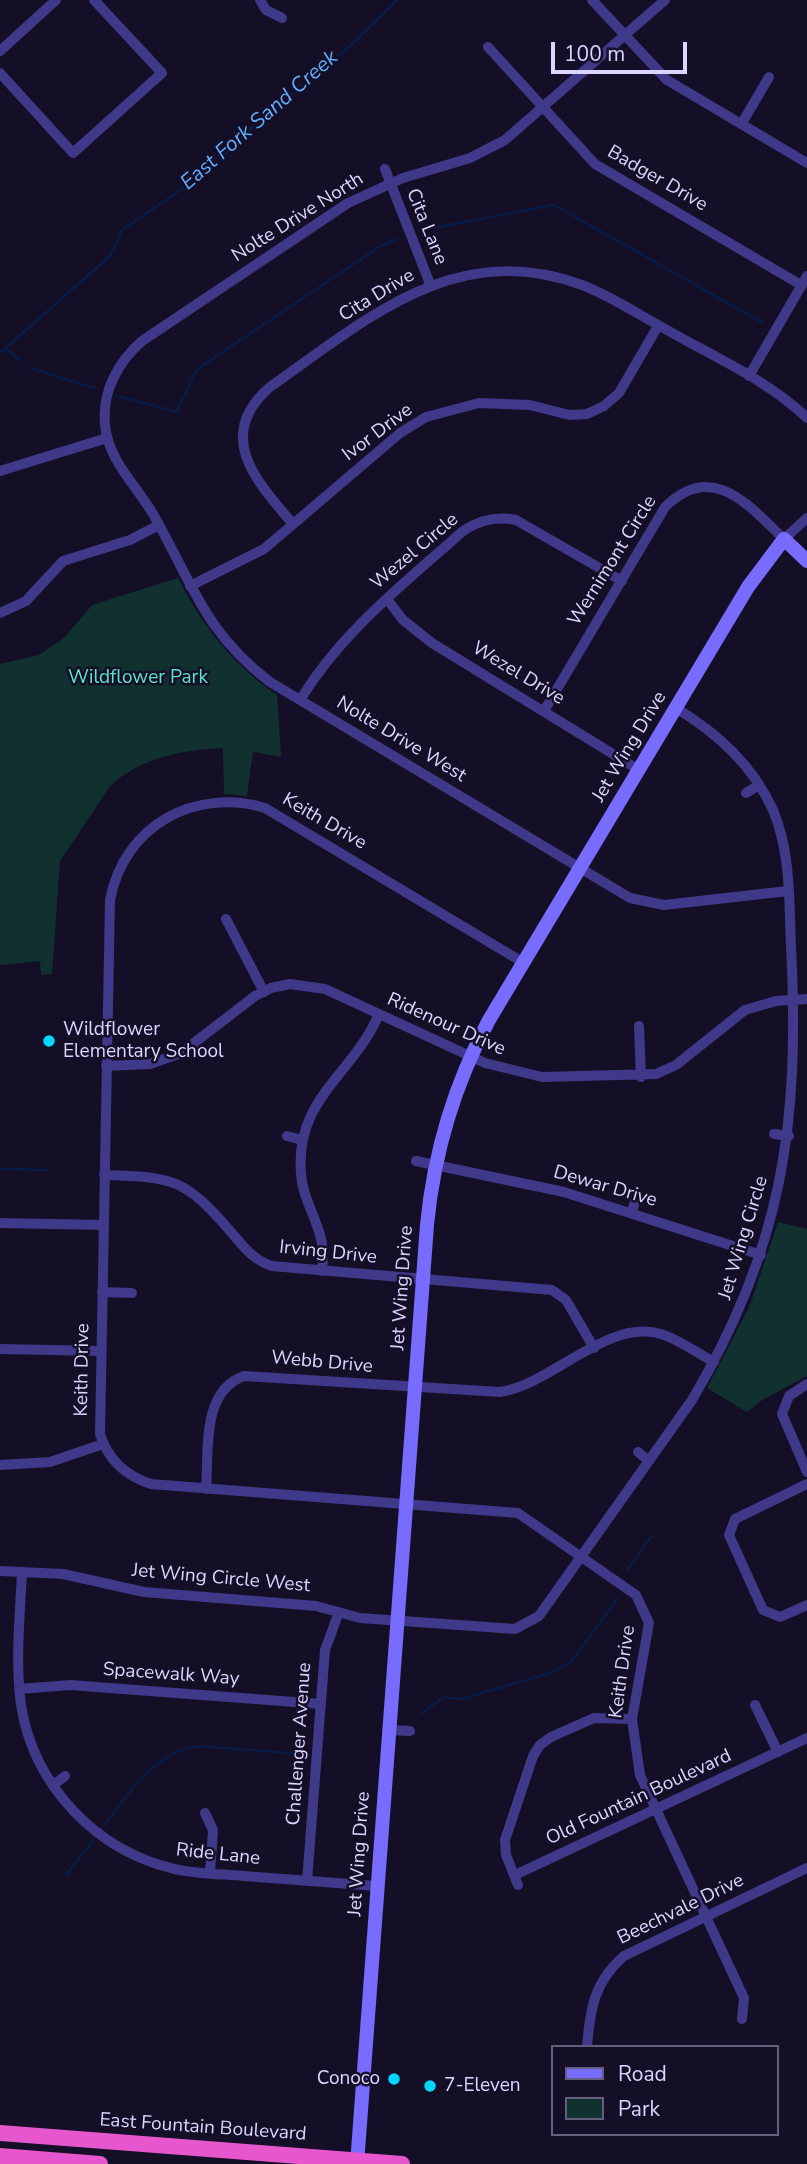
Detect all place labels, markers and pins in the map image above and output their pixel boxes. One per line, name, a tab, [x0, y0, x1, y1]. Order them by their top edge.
place label: Wildflower Elementary School	[63, 1019, 224, 1063]
marker: Wildflower Elementary School	[41, 1033, 57, 1049]
place label: Conoco	[317, 2068, 380, 2090]
marker: Conoco	[386, 2071, 402, 2087]
place label: 7-Eleven	[444, 2075, 521, 2097]
marker: 7-Eleven	[422, 2078, 438, 2094]

